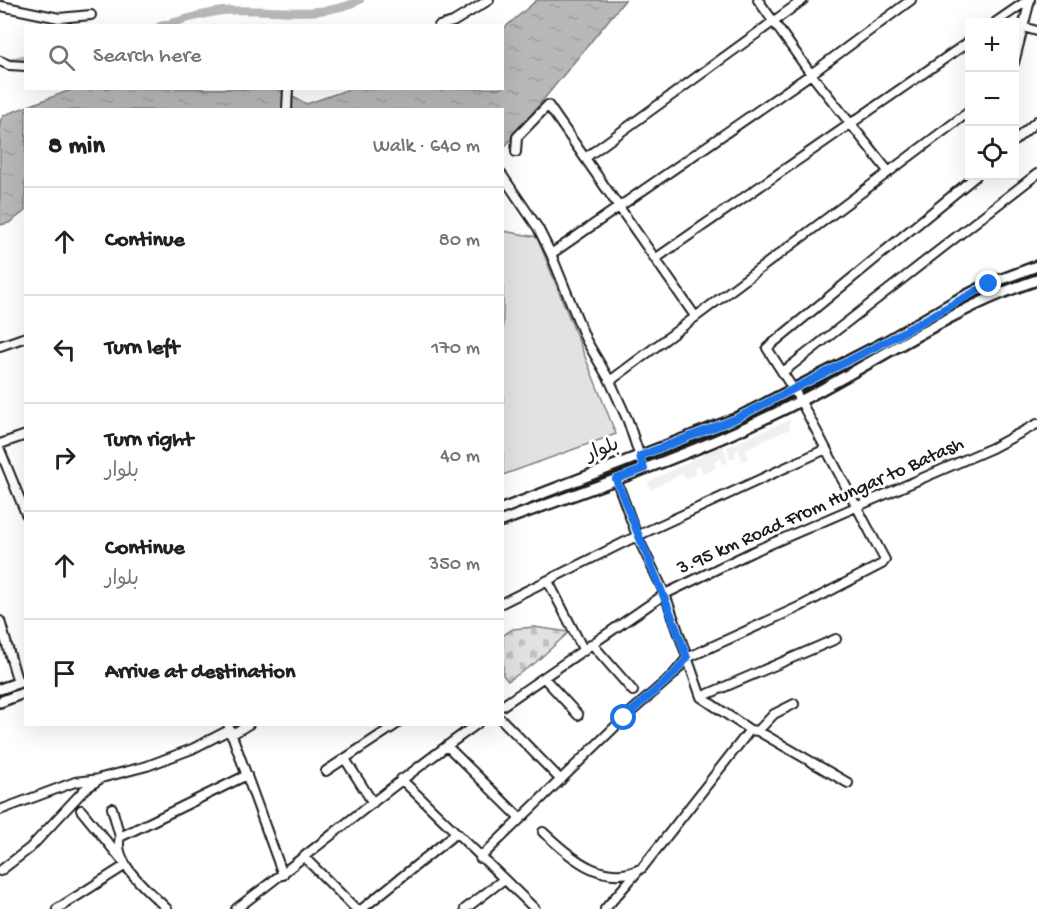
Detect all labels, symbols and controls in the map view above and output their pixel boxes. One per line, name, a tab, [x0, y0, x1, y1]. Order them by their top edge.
map controls	[965, 18, 1019, 180]
button: +	[965, 18, 1019, 72]
search box	[24, 24, 504, 90]
icon: search	[45, 41, 78, 74]
text: Search here	[93, 44, 201, 70]
button: −	[965, 72, 1019, 126]
button: locate	[965, 126, 1019, 180]
text: 8 min	[48, 132, 105, 163]
text: Walk · 640 m	[373, 136, 480, 159]
icon: ahead	[48, 225, 81, 258]
text: Continue	[105, 228, 185, 254]
text: 80 m	[439, 230, 480, 253]
route end	[975, 270, 1001, 296]
icon: left	[48, 333, 81, 366]
text: Turn left	[105, 336, 179, 362]
text: 170 m	[431, 338, 480, 361]
text: Turn right	[105, 428, 193, 454]
street label: بلوار	[581, 433, 623, 469]
street label: 3.95 km Road From Hungar to Batash	[673, 433, 968, 581]
icon: right	[48, 441, 81, 474]
text: 40 m	[440, 446, 480, 469]
text: بلوار	[105, 461, 139, 484]
text: Continue	[105, 536, 185, 562]
icon: ahead	[48, 549, 81, 582]
text: 350 m	[429, 554, 480, 577]
text: بلوار	[105, 569, 139, 592]
icon: arrive	[48, 657, 81, 690]
text: Arrive at destination	[105, 660, 295, 686]
route start	[610, 704, 636, 730]

